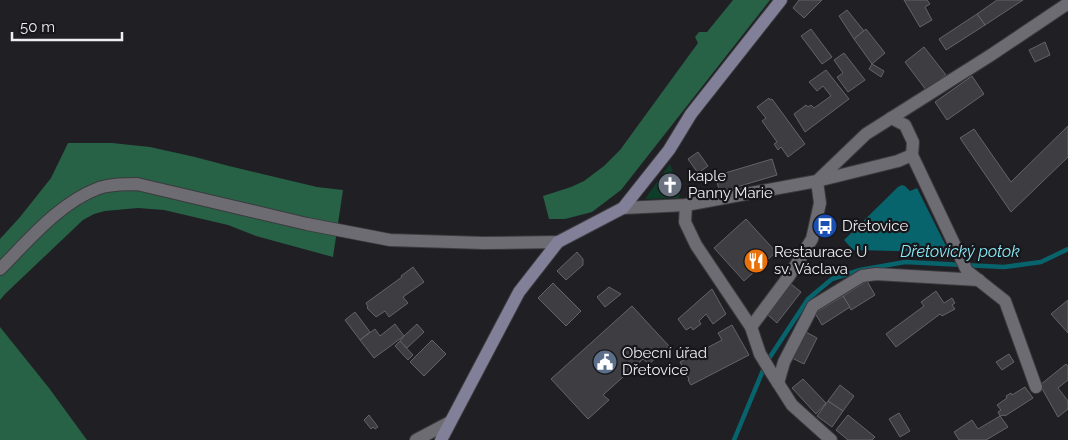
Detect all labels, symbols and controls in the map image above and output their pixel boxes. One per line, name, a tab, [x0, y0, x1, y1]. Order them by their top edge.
scale bar	[12, 10, 122, 42]
text: 50 m	[20, 18, 55, 36]
place label: kaple Panny Marie	[688, 167, 773, 202]
church icon: kaple Panny Marie	[657, 172, 683, 198]
bus stop icon: Dřetovice	[812, 213, 838, 239]
place label: Dřetovice	[842, 217, 908, 235]
water label: Dřetovický potok	[900, 242, 1020, 261]
place label: Restaurace U sv. Václava	[774, 243, 867, 278]
restaurant icon: Restaurace U sv. Václava	[743, 248, 769, 274]
place label: Obecní úřad Dřetovice	[622, 344, 707, 379]
public building icon: Obecní úřad Dřetovice	[592, 349, 618, 375]

